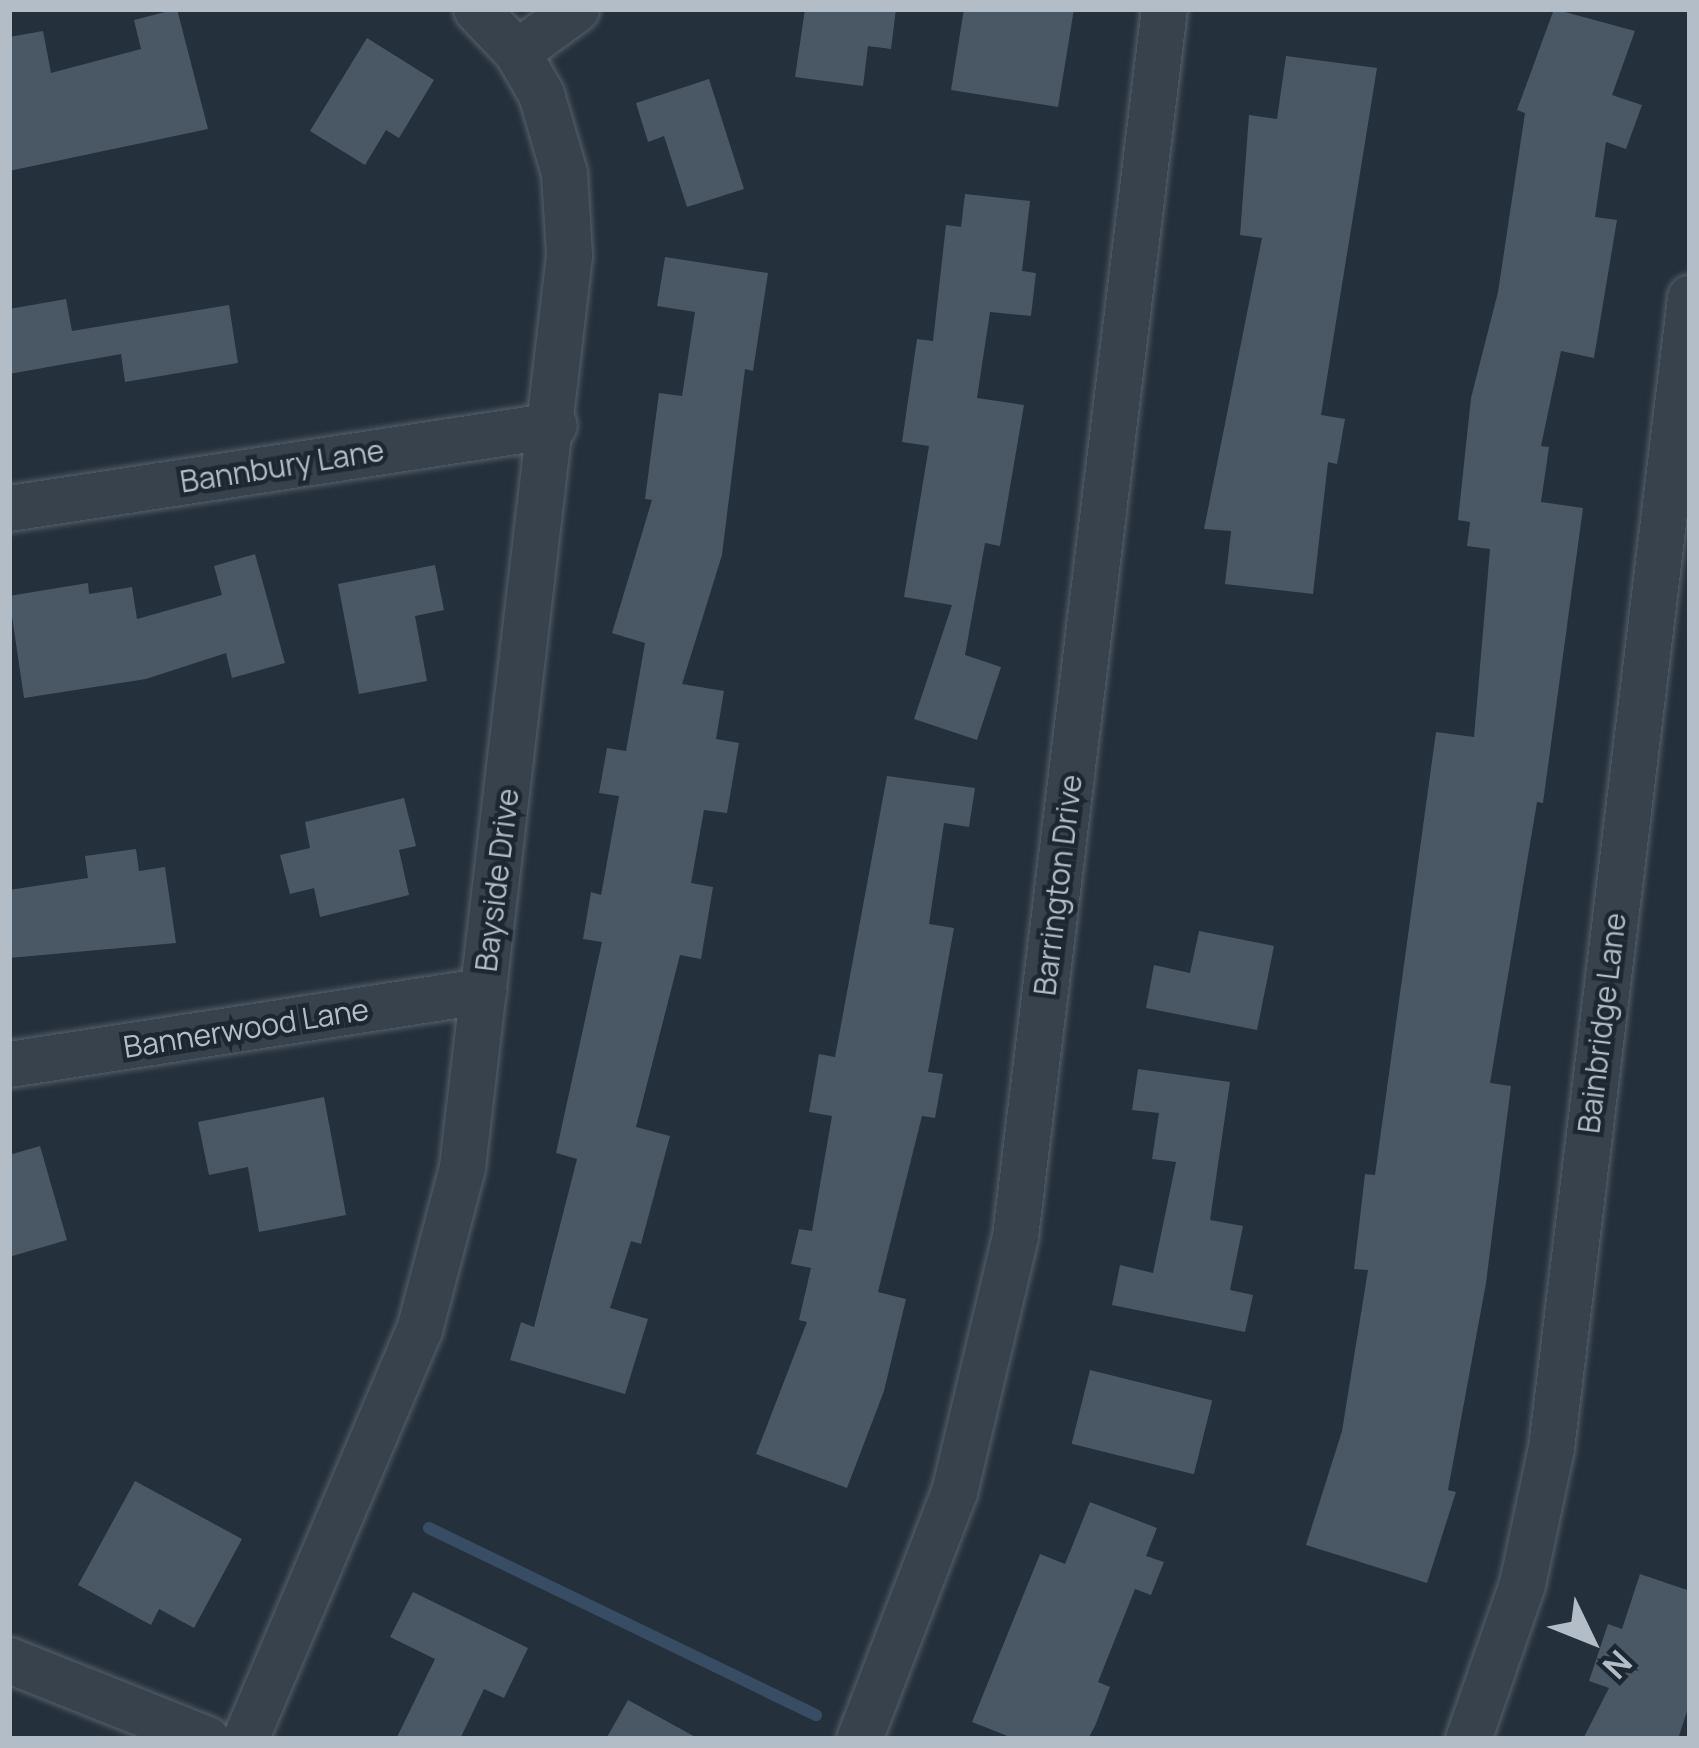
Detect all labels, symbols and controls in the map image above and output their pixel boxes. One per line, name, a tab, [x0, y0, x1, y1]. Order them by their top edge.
street label: Bannbury Lane	[177, 432, 387, 500]
street label: Barrington Drive	[1027, 772, 1089, 998]
street label: Bayside Drive	[468, 786, 526, 974]
street label: Bainbridge Lane	[1571, 911, 1633, 1135]
street label: Bannerwood Lane	[121, 991, 371, 1065]
north arrow	[1531, 1580, 1651, 1700]
text: N	[1593, 1641, 1642, 1689]

